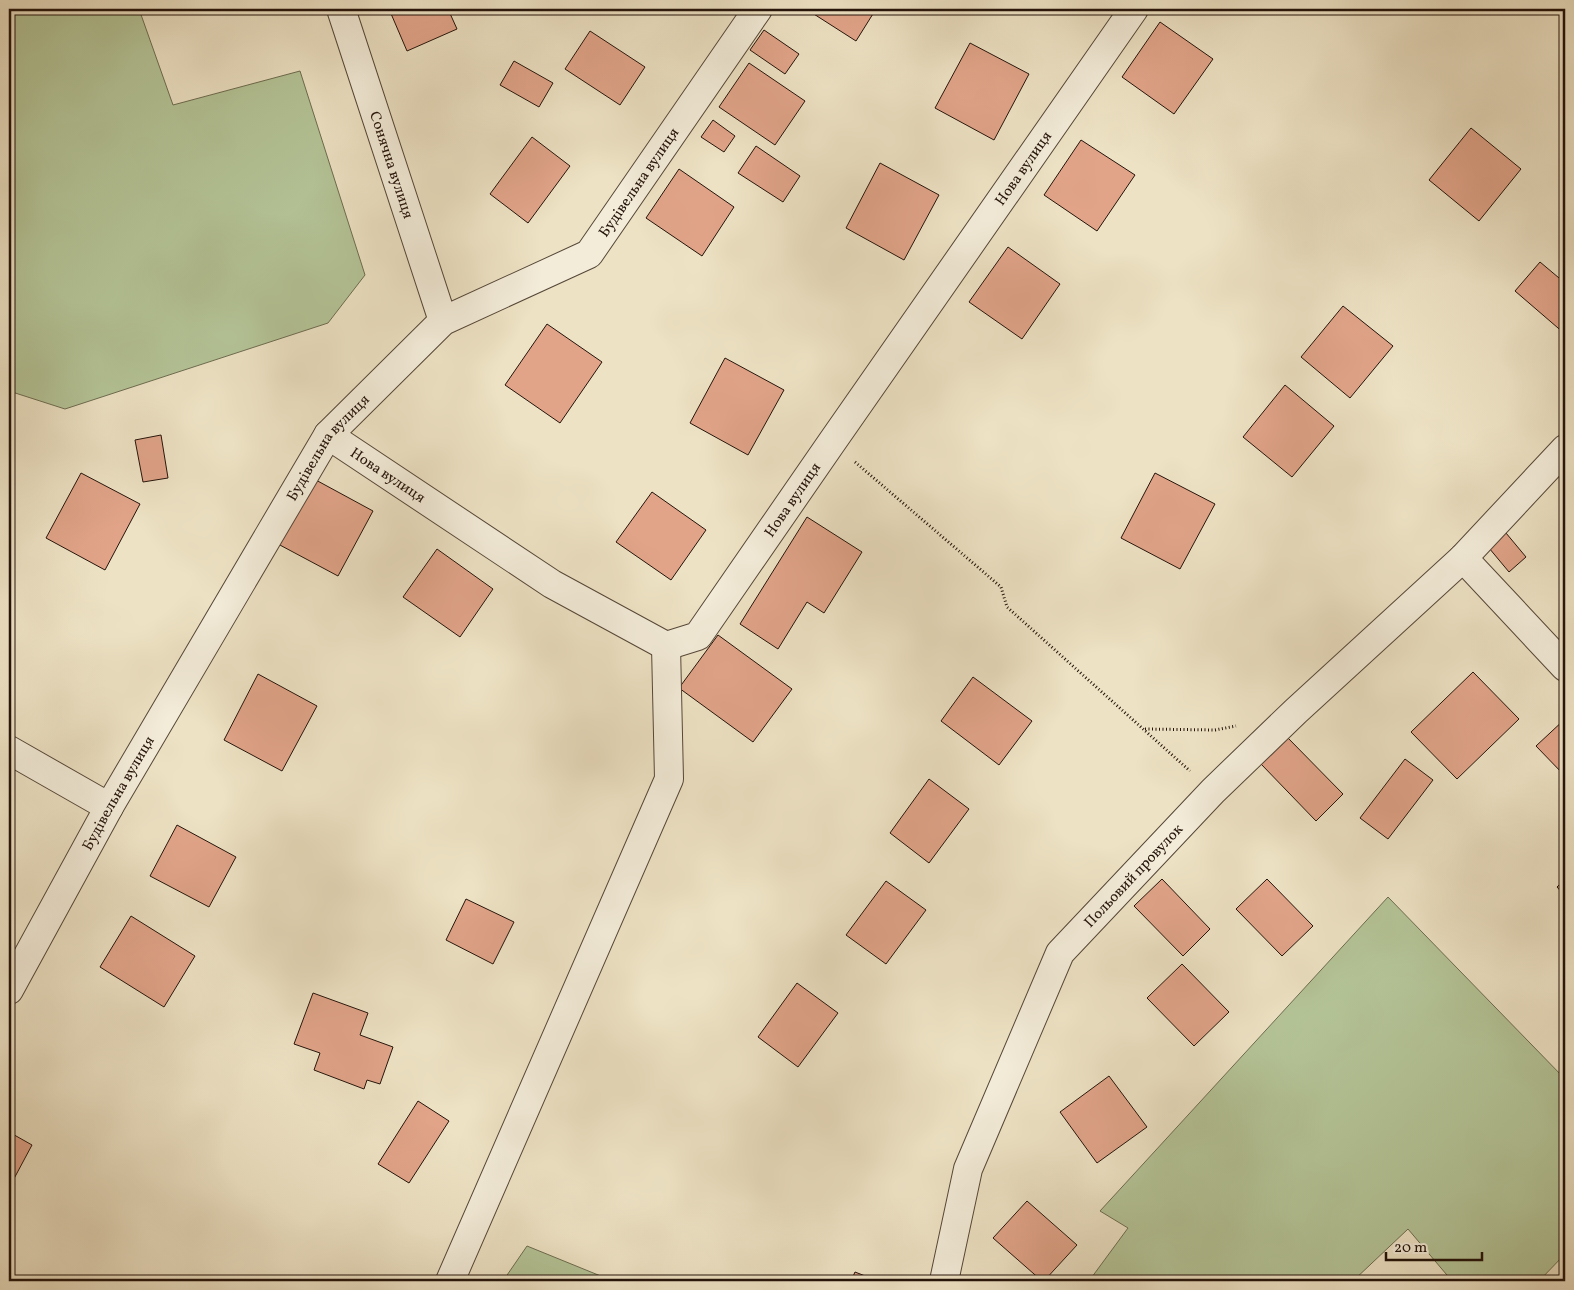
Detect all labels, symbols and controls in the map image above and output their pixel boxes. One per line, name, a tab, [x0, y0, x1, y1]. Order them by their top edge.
street label: Сонячна вулиця	[363, 109, 418, 222]
street label: Будівельна вулиця	[594, 124, 685, 242]
street label: Нова вулиця	[991, 127, 1058, 211]
street label: Будівельна вулиця	[282, 390, 375, 505]
street label: Нова вулиця	[345, 443, 429, 509]
street label: Нова вулиця	[760, 459, 827, 542]
street label: Будівельна вулиця	[78, 733, 160, 855]
street label: Польовий провулок	[1080, 820, 1189, 933]
scale bar	[1386, 1230, 1483, 1262]
text: 20 m	[1394, 1238, 1427, 1259]

